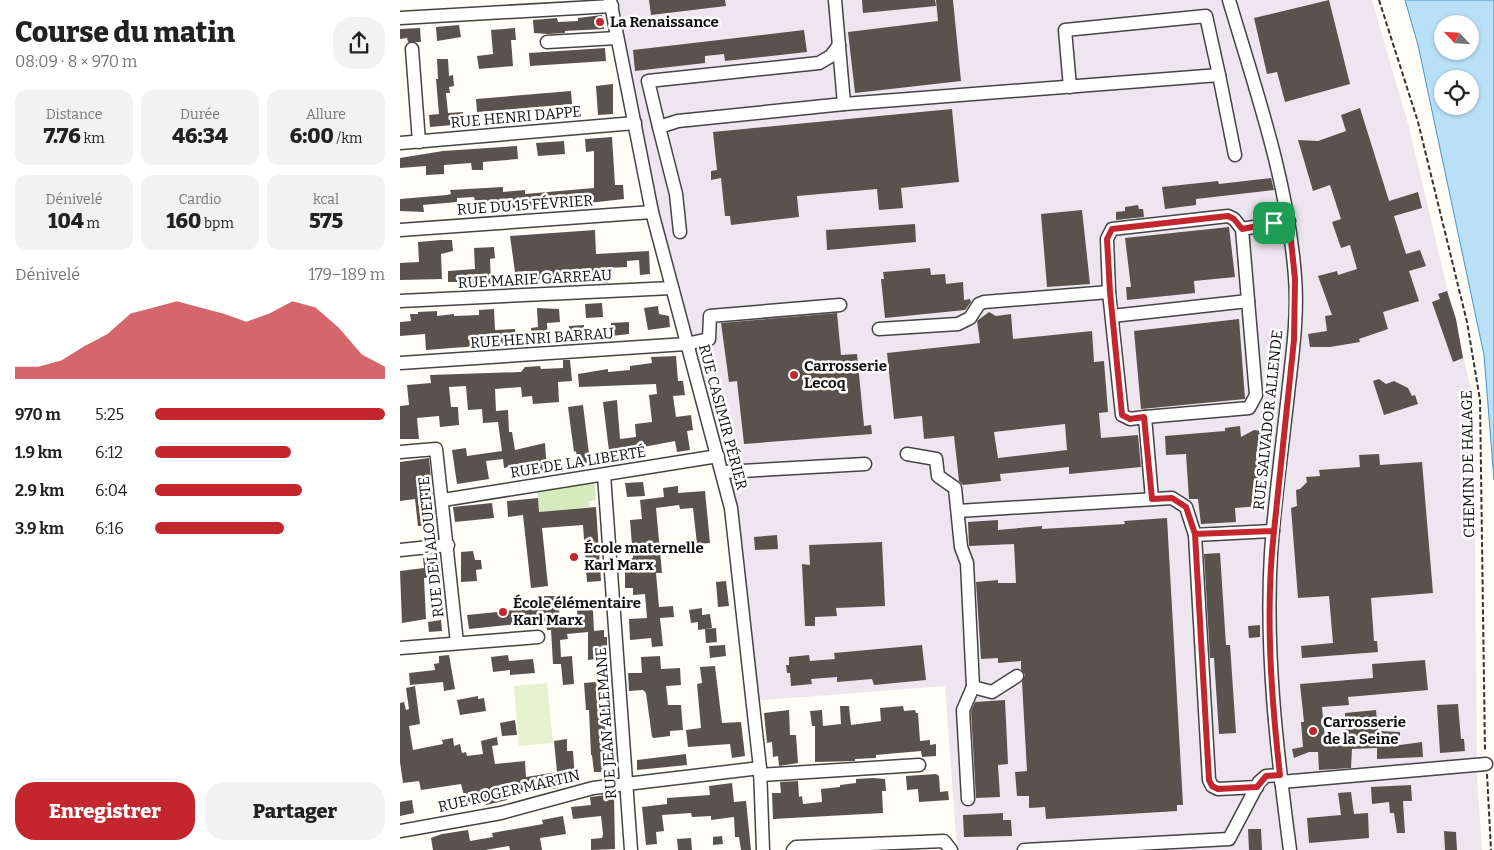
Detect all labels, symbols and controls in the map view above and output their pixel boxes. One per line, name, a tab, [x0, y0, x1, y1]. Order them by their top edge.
place label: La Renaissance	[610, 13, 719, 31]
north arrow	[1434, 15, 1479, 60]
map controls	[1434, 15, 1479, 115]
text: Course du matin	[15, 16, 235, 49]
marker: La Renaissance	[594, 16, 606, 28]
button: share	[333, 17, 385, 69]
text: 08:09 · 8 × 970 m	[15, 52, 137, 71]
button: locate	[1434, 70, 1479, 115]
street label: RUE HENRI DAPPE	[450, 102, 582, 132]
text: Distance	[46, 106, 102, 123]
text: Durée	[180, 106, 220, 123]
text: Allure	[306, 106, 346, 123]
text: 7.76	[43, 123, 81, 149]
text: 46:34	[172, 123, 228, 149]
text: 6:00	[290, 123, 334, 149]
text: km	[81, 130, 105, 147]
text: /km	[334, 130, 362, 147]
text: Dénivelé	[46, 191, 102, 208]
text: Cardio	[179, 191, 221, 208]
text: kcal	[313, 191, 339, 208]
street label: RUE DU 15 FÉVRIER	[456, 191, 594, 219]
pin	[1253, 202, 1295, 244]
text: 104	[48, 208, 84, 234]
text: 160	[166, 208, 201, 234]
text: 575	[309, 208, 343, 234]
icon: arrive	[1260, 209, 1288, 237]
text: m	[84, 215, 100, 232]
text: bpm	[201, 215, 234, 232]
text: Dénivelé	[15, 265, 80, 284]
text: 179–189 m	[308, 265, 385, 284]
street label: RUE MARIE GARREAU	[457, 266, 613, 292]
street label: RUE HENRI BARRAU	[469, 324, 615, 352]
street label: RUE SALVADOR ALLENDE	[1250, 329, 1286, 511]
street label: RUE CASIMIR PÉRIER	[695, 342, 751, 492]
place label: Carrosserie Lecoq	[804, 357, 887, 392]
marker: Carrosserie Lecoq	[788, 369, 800, 381]
street label: CHEMIN DE HALAGE	[1458, 390, 1478, 538]
text: 970 m	[15, 405, 61, 424]
text: 5:25	[95, 405, 124, 424]
street label: RUE DE LA LIBERTÉ	[509, 442, 647, 482]
text: 1.9 km	[15, 443, 62, 462]
text: 6:12	[95, 443, 123, 462]
street label: RUE DE L'ALOUETTE	[415, 476, 447, 618]
text: 2.9 km	[15, 481, 64, 500]
text: 6:04	[95, 481, 127, 500]
text: 3.9 km	[15, 519, 64, 538]
text: 6:16	[95, 519, 124, 538]
place label: École maternelle Karl Marx	[584, 539, 704, 574]
marker: École maternelle Karl Marx	[568, 551, 580, 563]
place label: École élémentaire Karl Marx	[513, 594, 641, 629]
marker: École élémentaire Karl Marx	[497, 606, 509, 618]
street label: RUE JEAN ALLEMANE	[592, 646, 620, 800]
place label: Carrosserie de la Seine	[1323, 713, 1406, 748]
marker: Carrosserie de la Seine	[1307, 725, 1319, 737]
street label: RUE ROGER MARTIN	[436, 766, 582, 816]
button: Enregistrer	[15, 782, 195, 840]
button: Partager	[205, 782, 385, 840]

